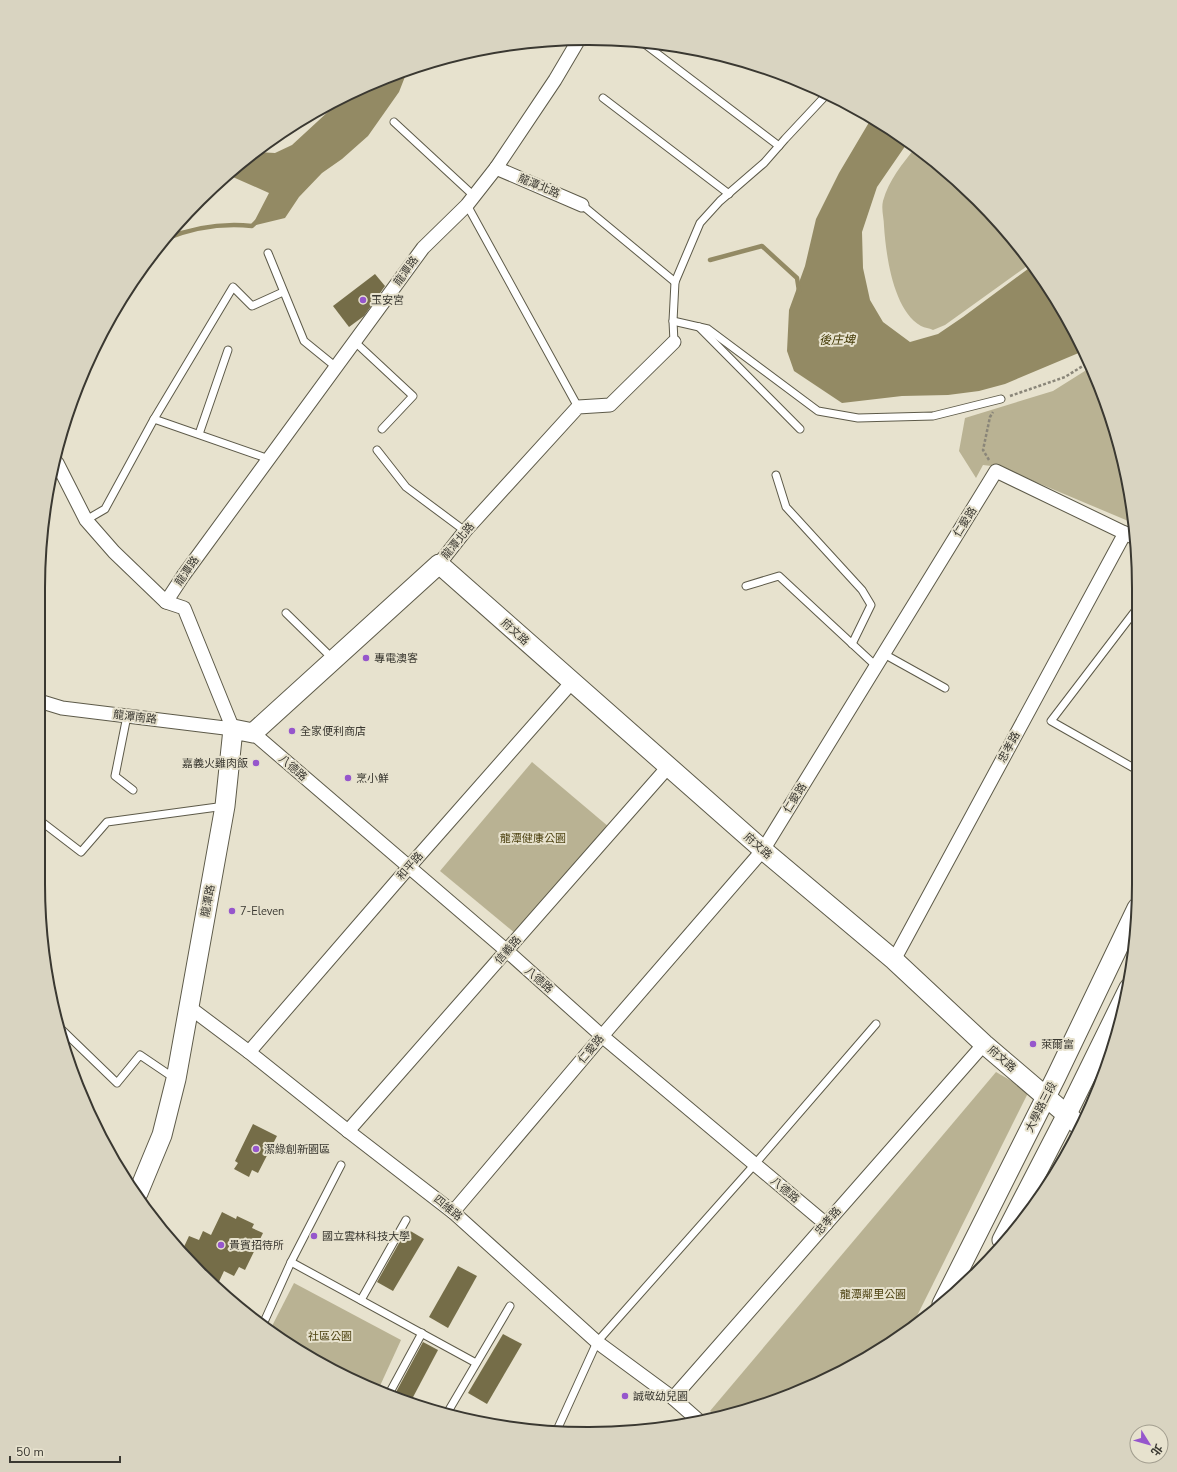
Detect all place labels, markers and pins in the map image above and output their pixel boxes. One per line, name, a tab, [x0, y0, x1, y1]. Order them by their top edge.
place label: 玉安宮	[371, 293, 404, 308]
marker: 玉安宮	[358, 295, 368, 305]
place label: 專電澳客	[374, 651, 418, 666]
marker: 專電澳客	[361, 653, 371, 663]
place label: 全家便利商店	[300, 724, 366, 739]
marker: 全家便利商店	[287, 726, 297, 736]
place label: 嘉義火雞肉飯	[182, 756, 248, 771]
marker: 嘉義火雞肉飯	[251, 758, 261, 768]
place label: 烹小鮮	[356, 771, 389, 786]
marker: 烹小鮮	[343, 773, 353, 783]
place label: 7-Eleven	[240, 904, 284, 919]
marker: 7-Eleven	[227, 906, 237, 916]
place label: 萊爾富	[1041, 1037, 1074, 1052]
marker: 萊爾富	[1028, 1039, 1038, 1049]
place label: 潔綠創新園區	[264, 1142, 330, 1157]
marker: 潔綠創新園區	[251, 1144, 261, 1154]
place label: 國立雲林科技大學	[322, 1229, 410, 1244]
marker: 國立雲林科技大學	[309, 1231, 319, 1241]
place label: 貴賓招待所	[229, 1238, 284, 1253]
marker: 貴賓招待所	[216, 1240, 226, 1250]
place label: 誠敬幼兒園	[633, 1389, 688, 1404]
marker: 誠敬幼兒園	[620, 1391, 630, 1401]

